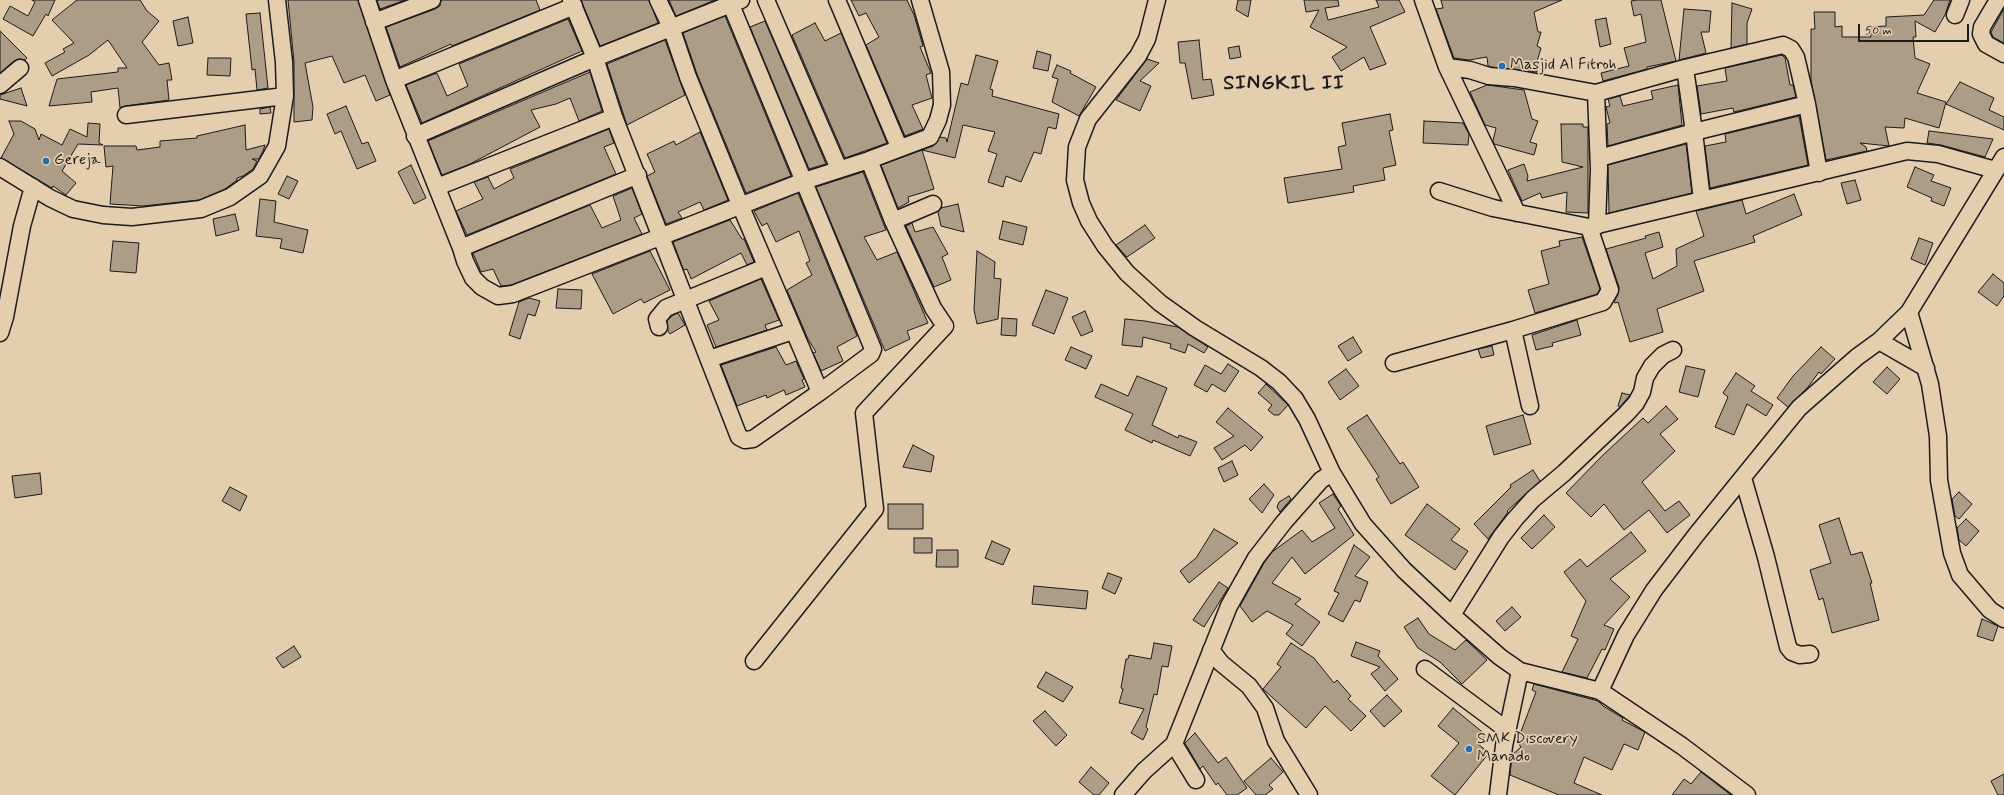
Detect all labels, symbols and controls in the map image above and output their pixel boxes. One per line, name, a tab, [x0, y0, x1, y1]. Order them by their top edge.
scale bar	[1860, 16, 1971, 42]
text: 50 m	[1865, 23, 1892, 39]
place label: Masjid Al Fitroh	[1510, 56, 1617, 76]
marker: Masjid Al Fitroh	[1497, 61, 1507, 71]
district label: SINGKIL II	[1223, 73, 1345, 97]
place label: Gereja	[54, 151, 100, 171]
marker: Gereja	[41, 156, 51, 166]
place label: SMK Discovery Manado	[1477, 730, 1578, 768]
marker: SMK Discovery Manado	[1464, 744, 1474, 754]

